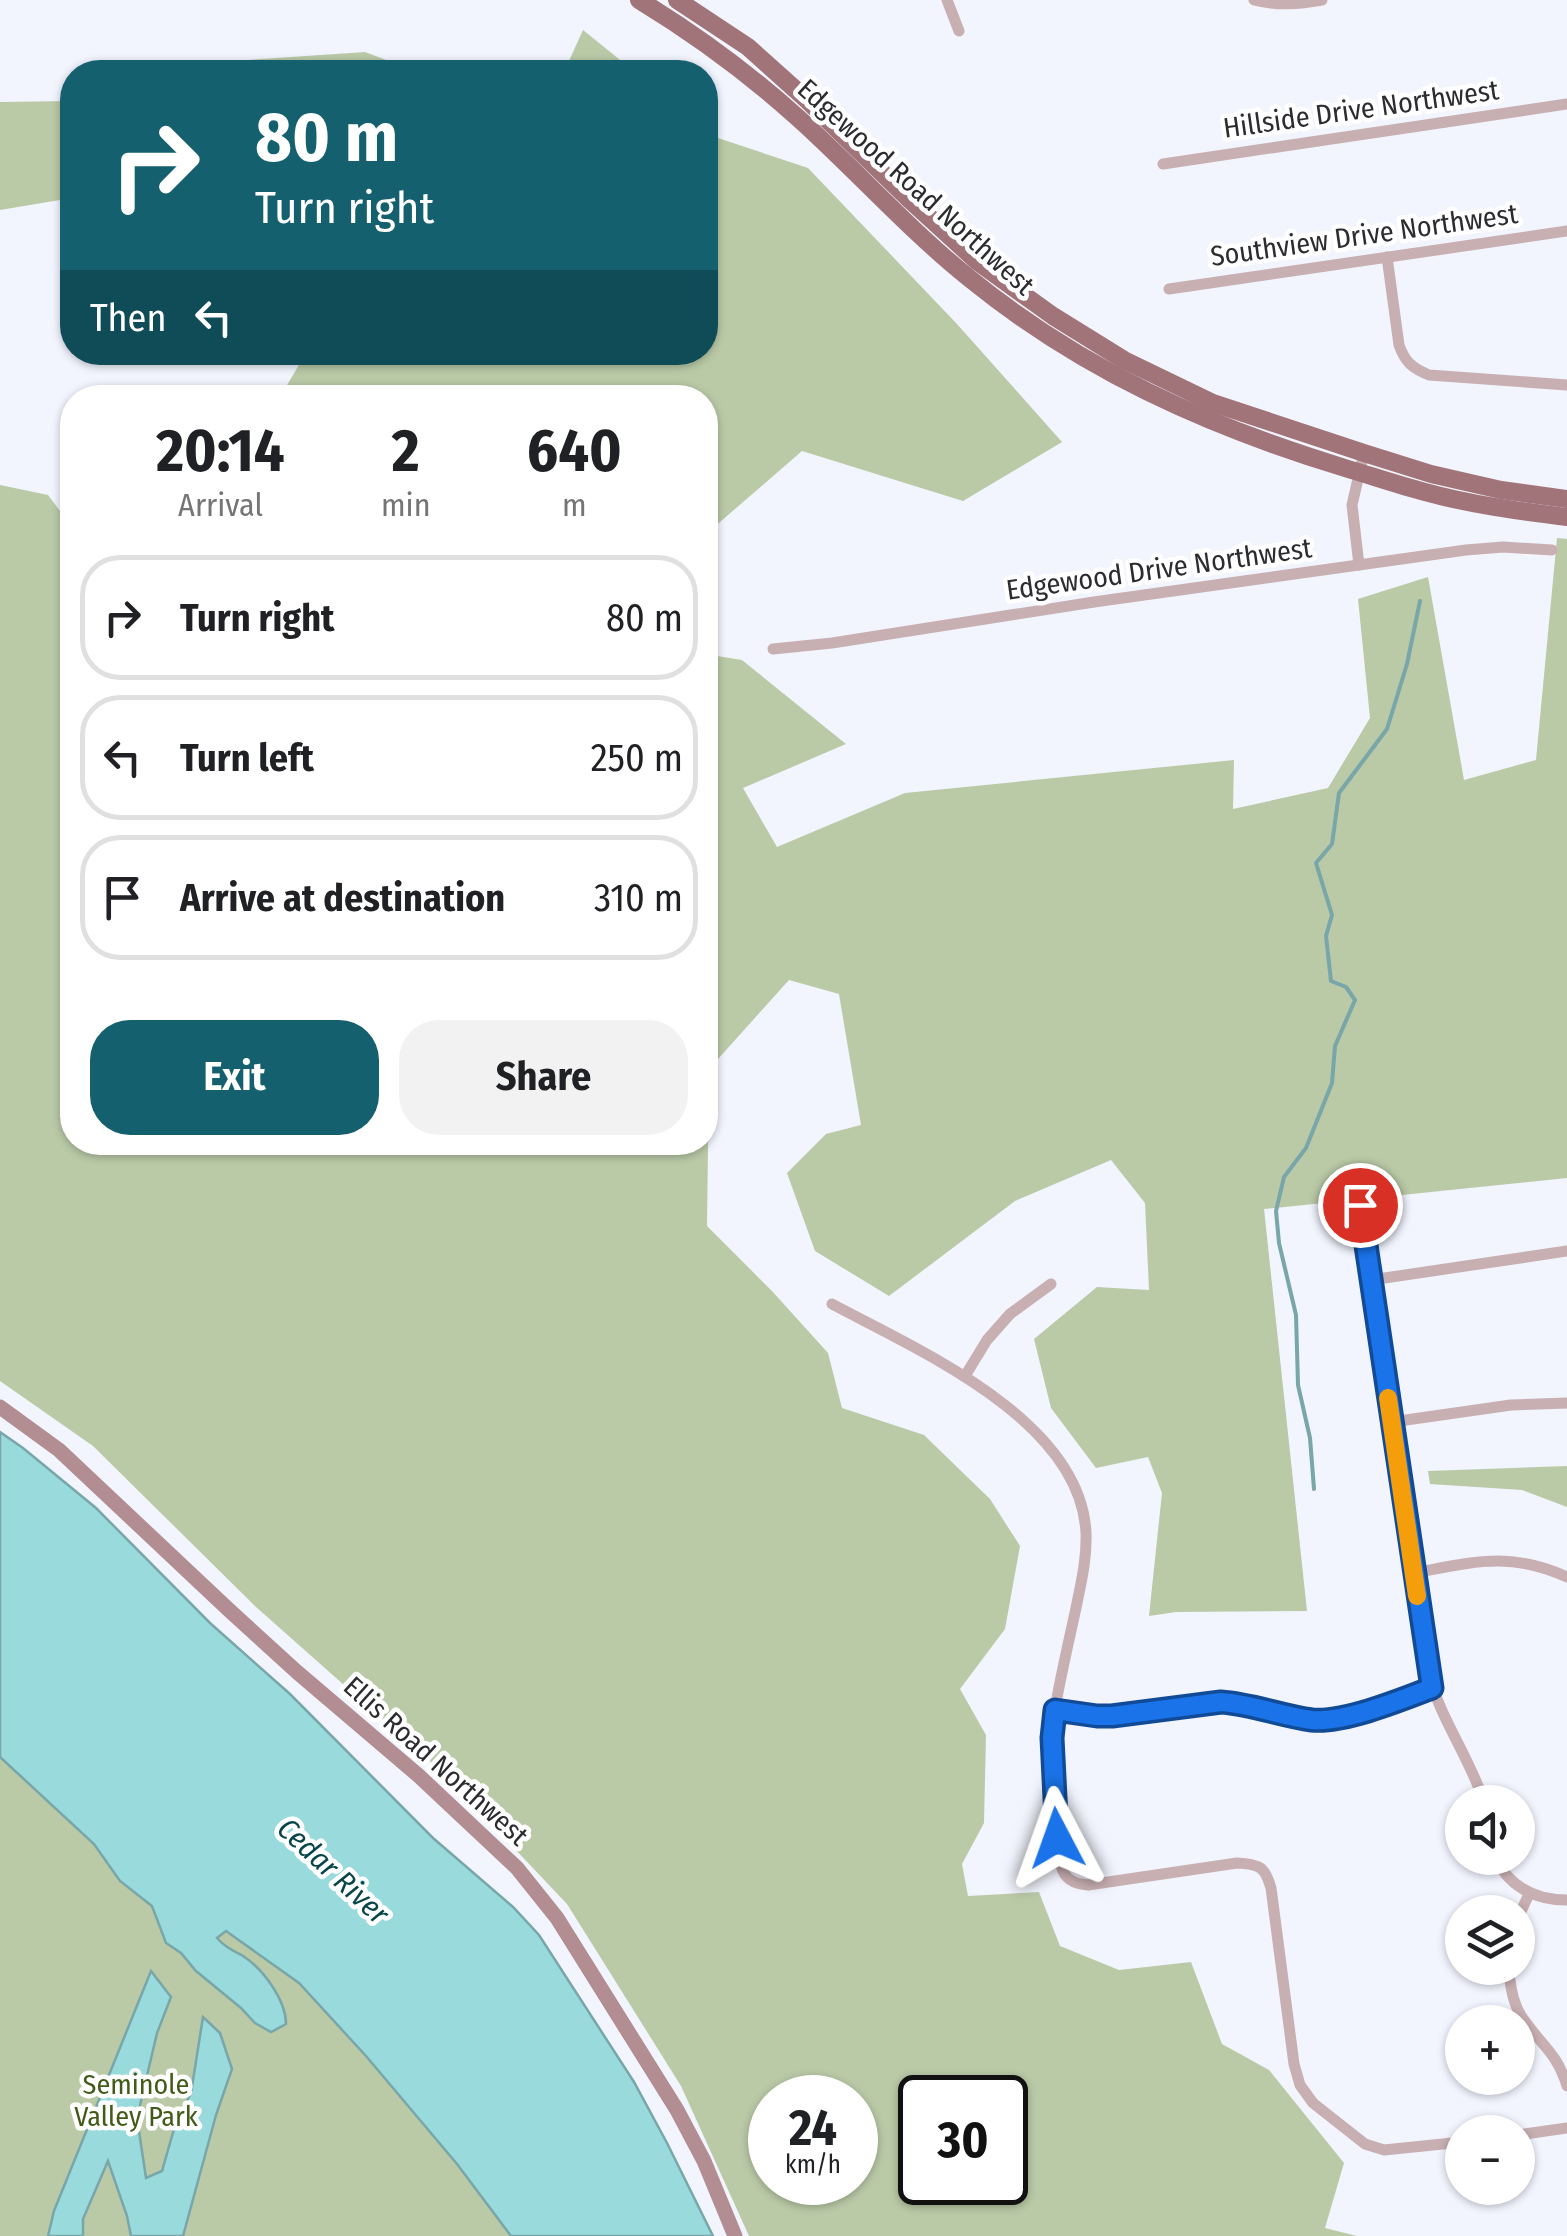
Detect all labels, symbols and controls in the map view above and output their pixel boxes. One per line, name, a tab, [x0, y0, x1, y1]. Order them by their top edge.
street label: Edgewood Road Northwest	[791, 72, 1042, 302]
street label: Hillside Drive Northwest	[1221, 73, 1502, 145]
text: 80 m	[255, 96, 398, 180]
icon: right	[90, 100, 220, 230]
text: Turn right	[255, 181, 434, 235]
street label: Southview Drive Northwest	[1208, 197, 1521, 273]
icon: left	[186, 290, 241, 345]
text: Then	[90, 295, 166, 341]
text: 20:14	[156, 415, 285, 487]
text: 2	[392, 415, 420, 487]
text: 640	[527, 415, 622, 487]
text: Arrival	[178, 486, 263, 524]
text: min	[381, 486, 431, 524]
text: m	[562, 486, 587, 524]
street label: Edgewood Drive Northwest	[1004, 531, 1315, 607]
icon: right	[95, 590, 150, 645]
text: Turn right	[180, 595, 334, 641]
text: 80 m	[606, 595, 683, 641]
icon: left	[95, 730, 150, 785]
text: Turn left	[180, 735, 314, 781]
text: 250 m	[591, 735, 683, 781]
icon: arrive	[95, 870, 150, 925]
text: Arrive at destination	[180, 875, 505, 921]
text: 310 m	[594, 875, 683, 921]
button: Exit	[90, 1020, 379, 1135]
button: Share	[399, 1020, 688, 1135]
pin	[1318, 1163, 1403, 1248]
icon: arrive	[1333, 1178, 1388, 1233]
street label: Ellis Road Northwest	[337, 1670, 536, 1853]
map controls	[1445, 1785, 1535, 2205]
button: sound	[1445, 1785, 1535, 1875]
position arrow	[1005, 1786, 1109, 1890]
water label: Cedar River	[270, 1810, 397, 1933]
button: layers	[1445, 1895, 1535, 1985]
button: +	[1445, 2005, 1535, 2095]
park label: Seminole Valley Park	[74, 2068, 199, 2133]
speed limit sign: 30	[898, 2075, 1028, 2205]
text: 24	[789, 2098, 837, 2158]
button: −	[1445, 2115, 1535, 2205]
text: km/h	[785, 2150, 841, 2180]

